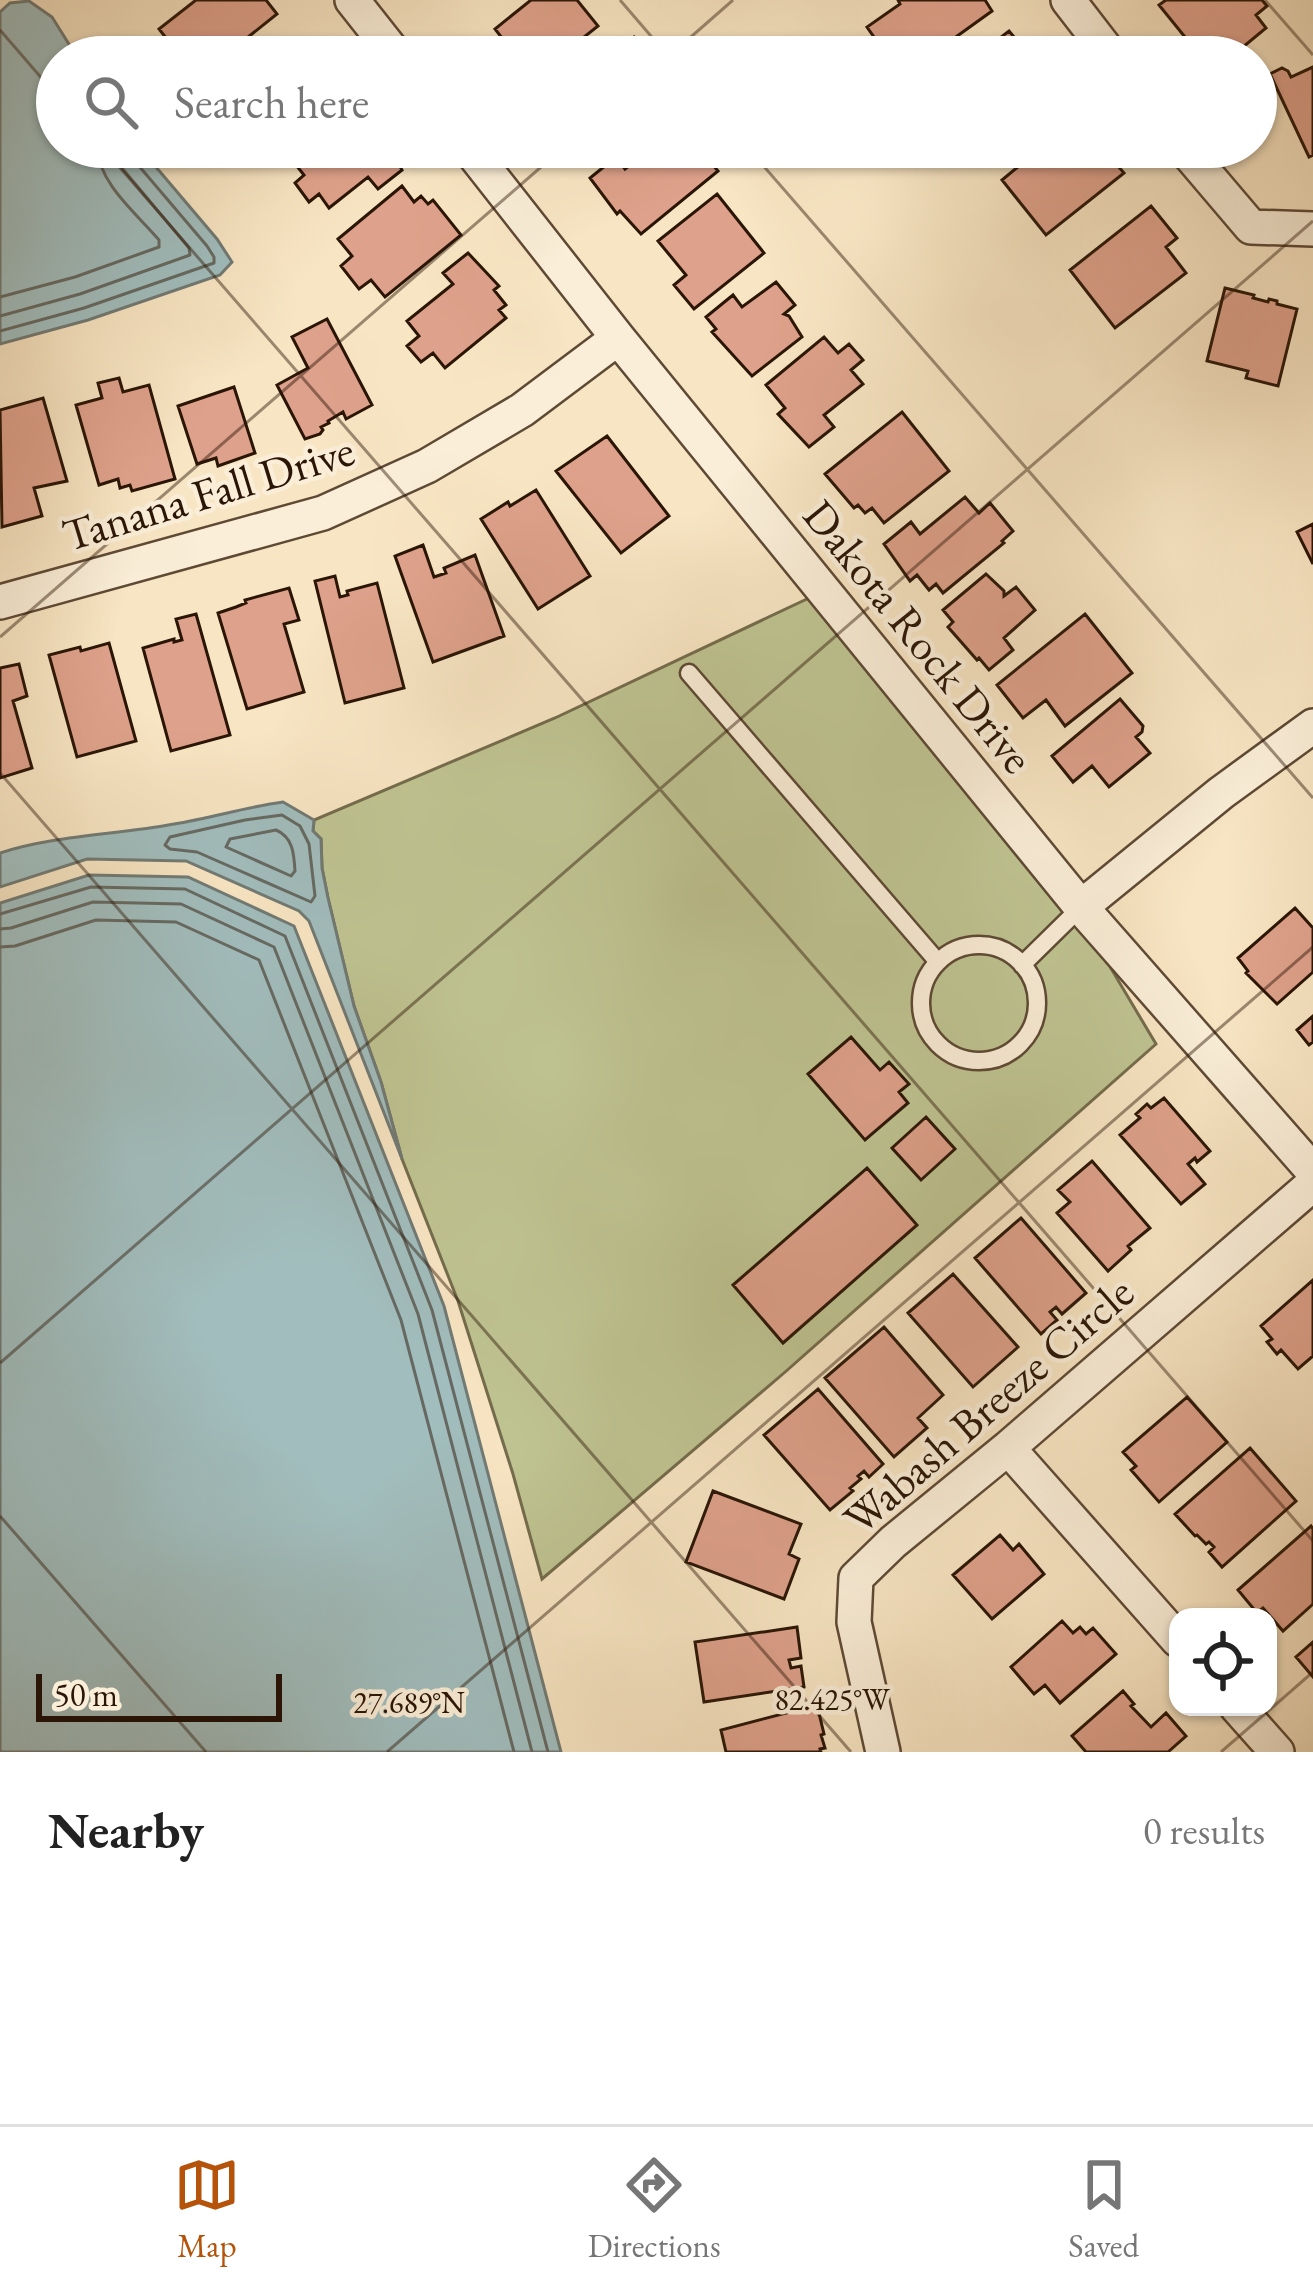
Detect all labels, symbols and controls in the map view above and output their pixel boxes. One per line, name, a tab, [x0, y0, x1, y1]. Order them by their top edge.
search box	[36, 36, 1277, 168]
icon: search	[78, 69, 144, 135]
text: Search here	[174, 73, 369, 131]
street label: Tanana Fall Drive	[55, 420, 361, 564]
street label: Dakota Rock Drive	[791, 487, 1047, 785]
street label: Wabash Breeze Circle	[831, 1263, 1145, 1547]
map controls	[1169, 1608, 1277, 1716]
button: locate	[1169, 1608, 1277, 1716]
scale bar	[36, 1668, 282, 1721]
text: 50 m	[54, 1673, 118, 1716]
text: 82.425°W	[774, 1680, 890, 1719]
text: 27.689°N	[353, 1683, 465, 1722]
text: Nearby	[48, 1797, 204, 1863]
text: 0 results	[1143, 1805, 1265, 1856]
tab: Map	[174, 2152, 240, 2267]
tab: Directions	[588, 2152, 721, 2267]
tab: Saved	[1068, 2152, 1139, 2267]

